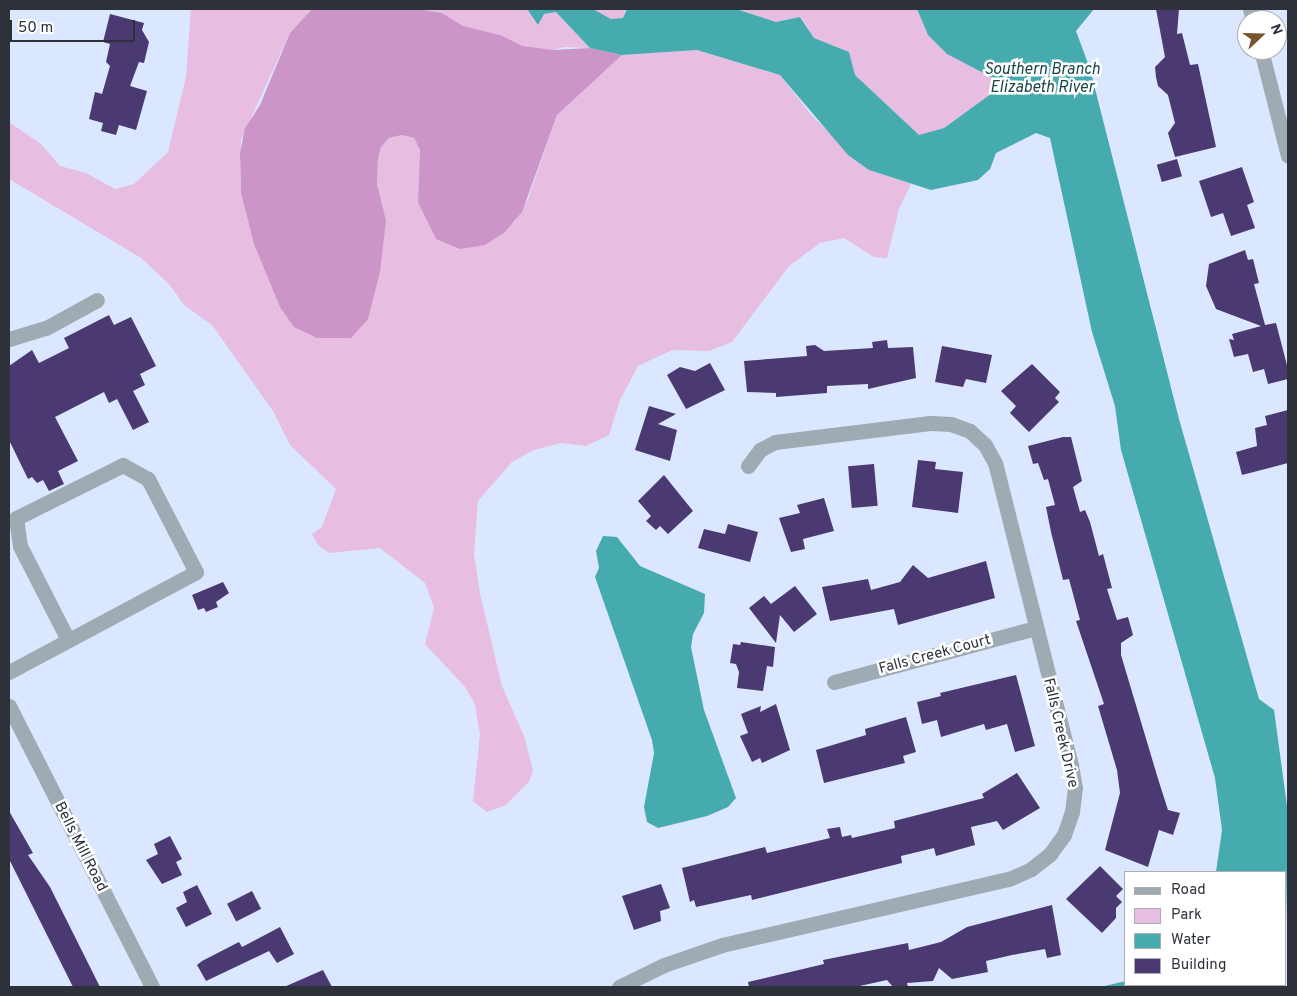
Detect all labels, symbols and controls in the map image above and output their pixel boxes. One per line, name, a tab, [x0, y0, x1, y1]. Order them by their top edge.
scale bar	[12, 10, 138, 42]
north arrow	[1237, 10, 1287, 60]
text: 50 m	[18, 19, 53, 38]
text: N	[1266, 22, 1285, 38]
water label: Southern Branch Elizabeth River	[984, 60, 1100, 98]
street label: Falls Creek Court	[877, 631, 993, 679]
street label: Falls Creek Drive	[1039, 676, 1081, 790]
street label: Bells Mill Road	[50, 799, 110, 895]
legend	[1124, 871, 1287, 986]
text: Road	[1171, 881, 1206, 900]
text: Park	[1171, 906, 1202, 925]
text: Water	[1171, 931, 1210, 950]
text: Building	[1171, 956, 1226, 975]

